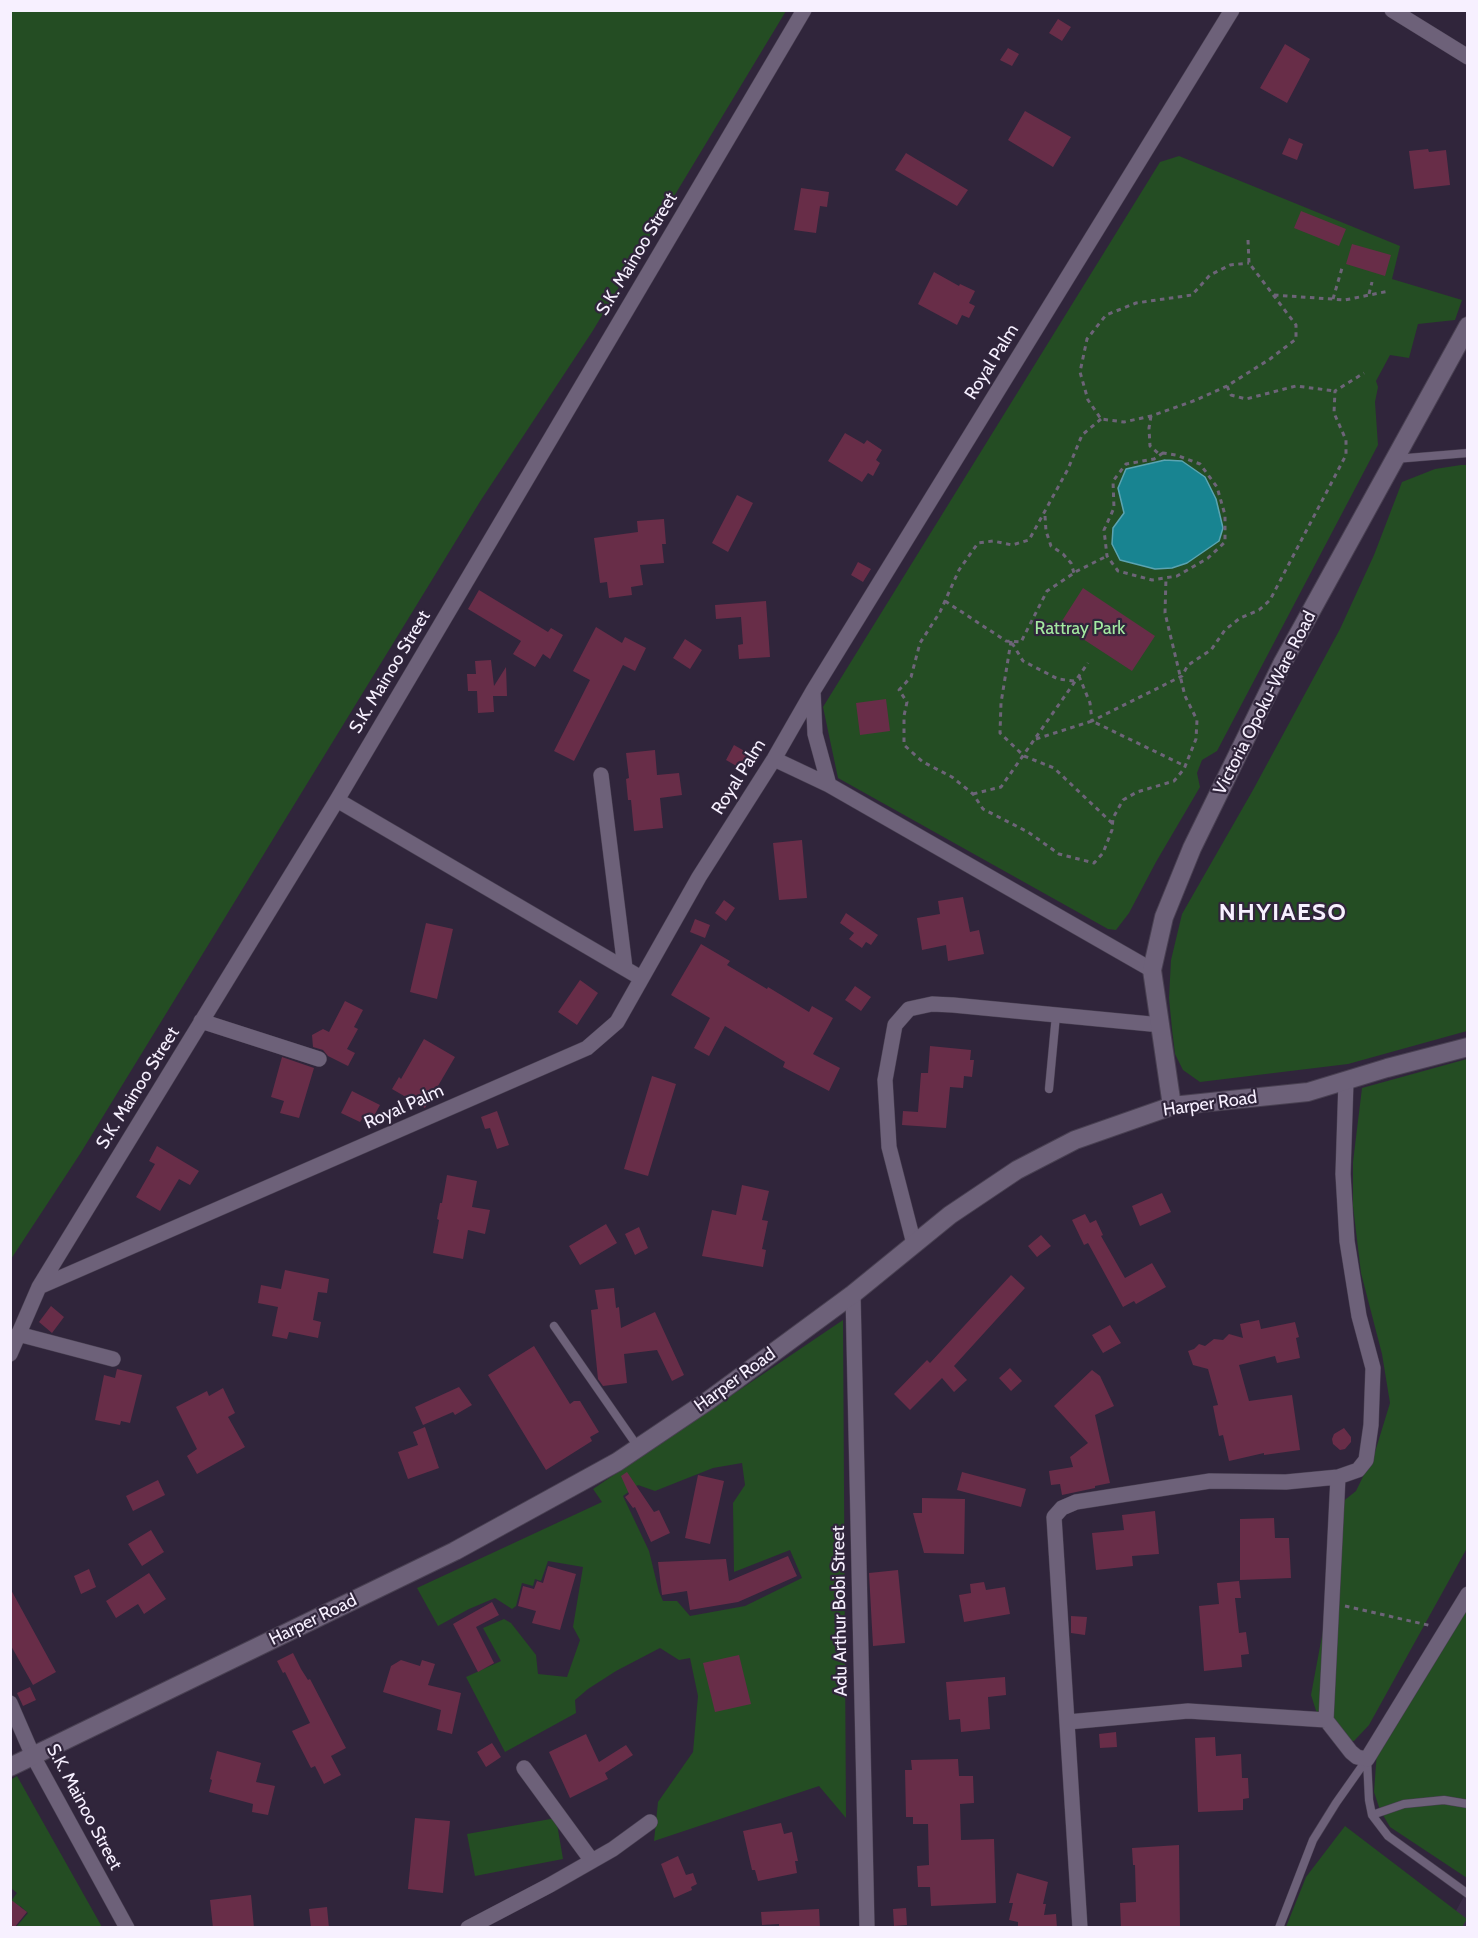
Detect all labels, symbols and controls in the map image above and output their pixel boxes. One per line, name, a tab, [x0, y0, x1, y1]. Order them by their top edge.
street label: S.K. Mainoo Street	[592, 189, 682, 319]
street label: Royal Palm	[960, 320, 1024, 404]
street label: S.K. Mainoo Street	[345, 607, 435, 737]
street label: Victoria Opoku-Ware Road	[1209, 608, 1321, 798]
park label: Rattray Park	[1035, 618, 1125, 640]
street label: Royal Palm	[707, 735, 771, 819]
district label: NHYIAESO	[1219, 899, 1347, 927]
street label: S.K. Mainoo Street	[92, 1023, 184, 1153]
street label: Royal Palm	[361, 1080, 447, 1134]
street label: Harper Road	[1162, 1087, 1258, 1121]
street label: Harper Road	[690, 1343, 780, 1417]
street label: Adu Arthur Bobi Street	[828, 1525, 852, 1697]
street label: Harper Road	[266, 1589, 360, 1651]
street label: S.K. Mainoo Street	[42, 1740, 126, 1874]

